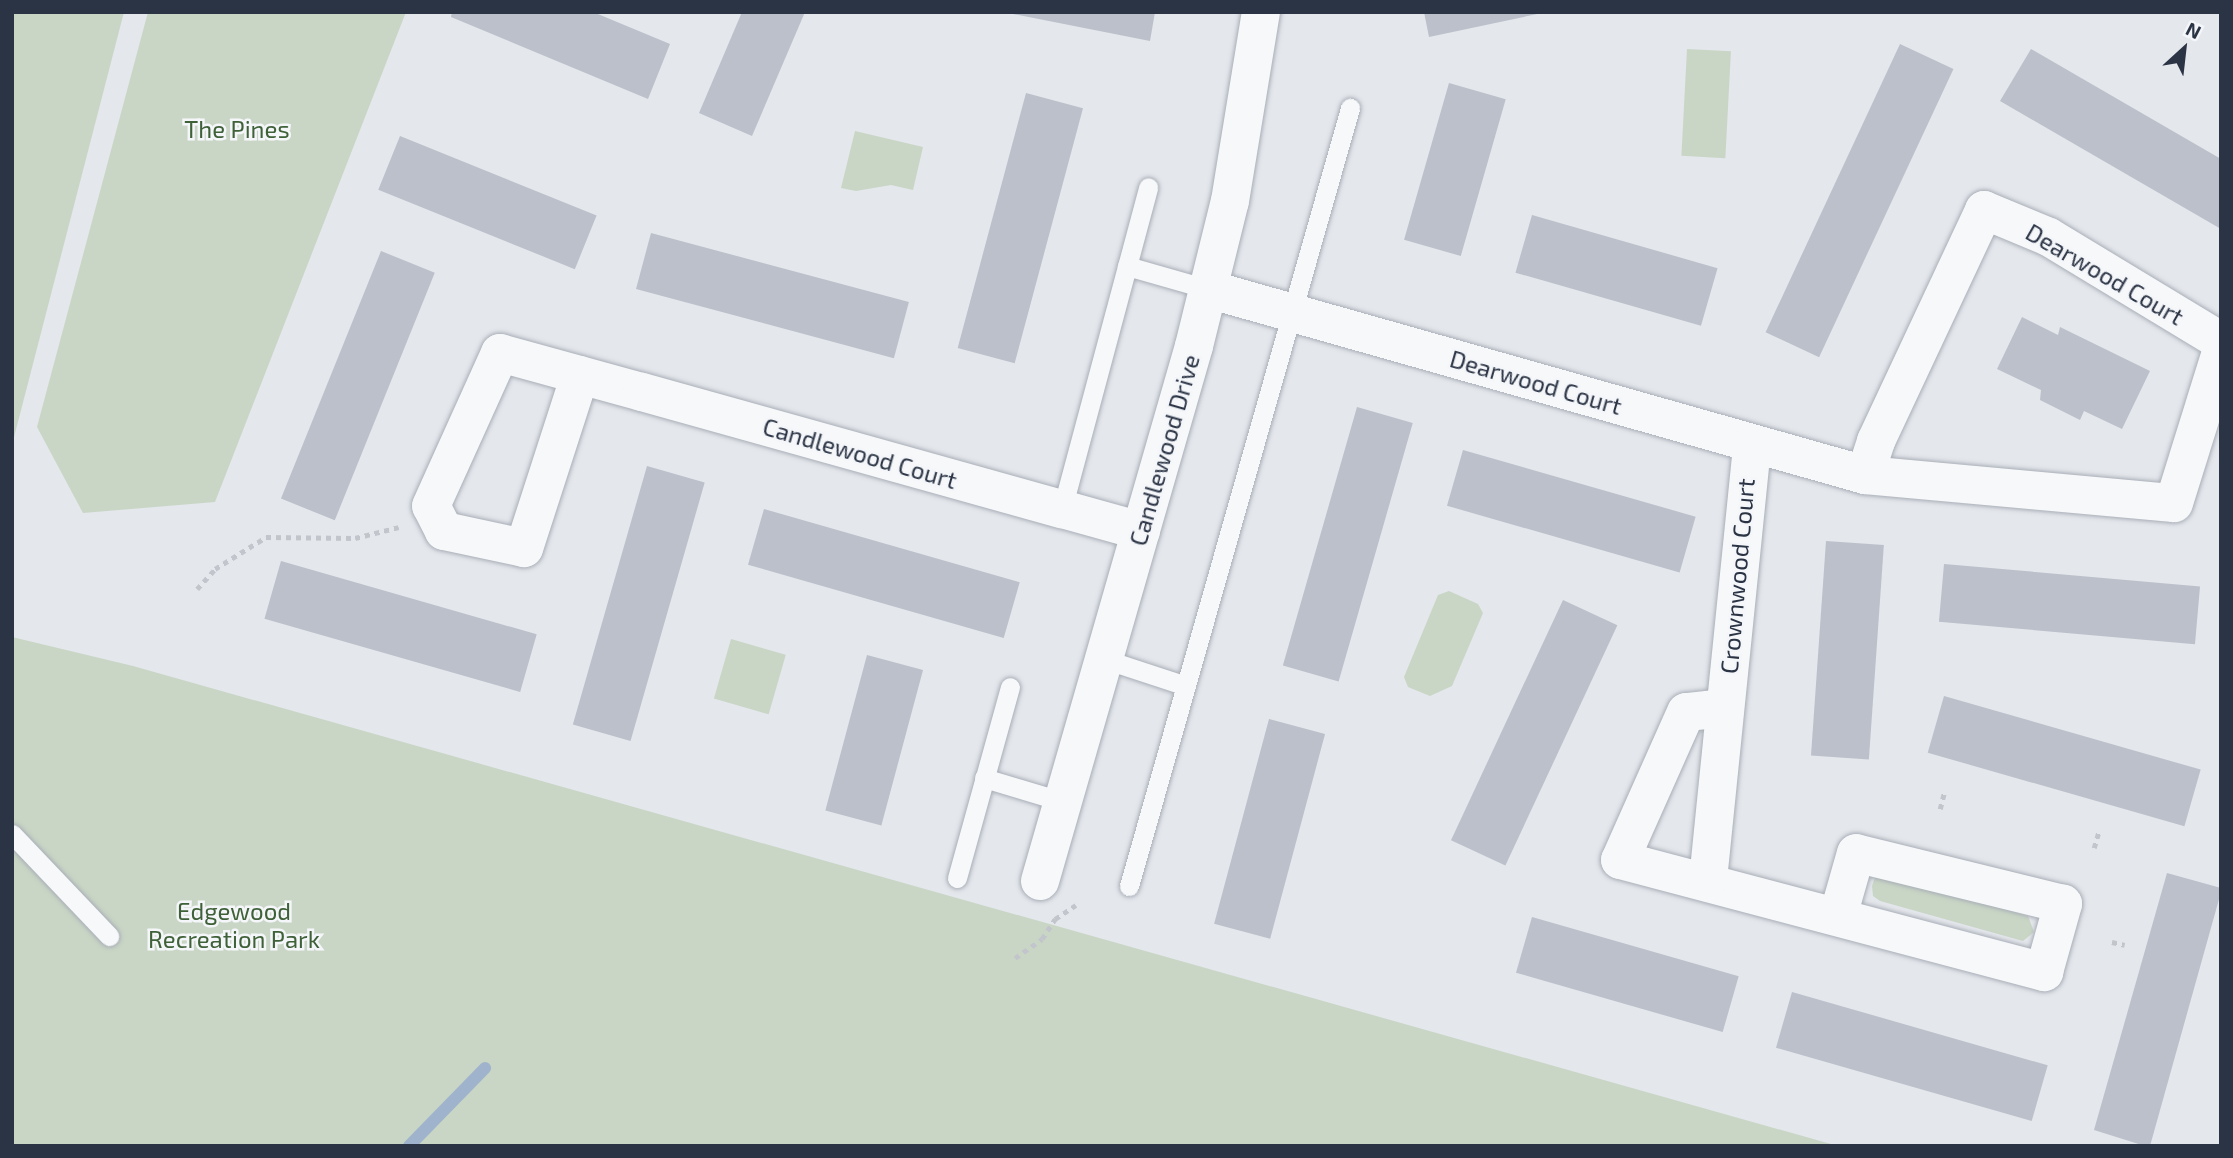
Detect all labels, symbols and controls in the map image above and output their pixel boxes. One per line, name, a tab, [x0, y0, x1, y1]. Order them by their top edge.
north arrow	[2149, 14, 2219, 84]
text: N	[2182, 16, 2205, 43]
park label: The Pines	[184, 115, 290, 143]
street label: Dearwood Court	[2021, 217, 2189, 331]
street label: Dearwood Court	[1447, 344, 1625, 420]
street label: Candlewood Drive	[1123, 351, 1205, 549]
street label: Candlewood Court	[760, 412, 960, 494]
street label: Crownwood Court	[1714, 477, 1760, 675]
park label: Edgewood Recreation Park	[148, 897, 320, 953]

